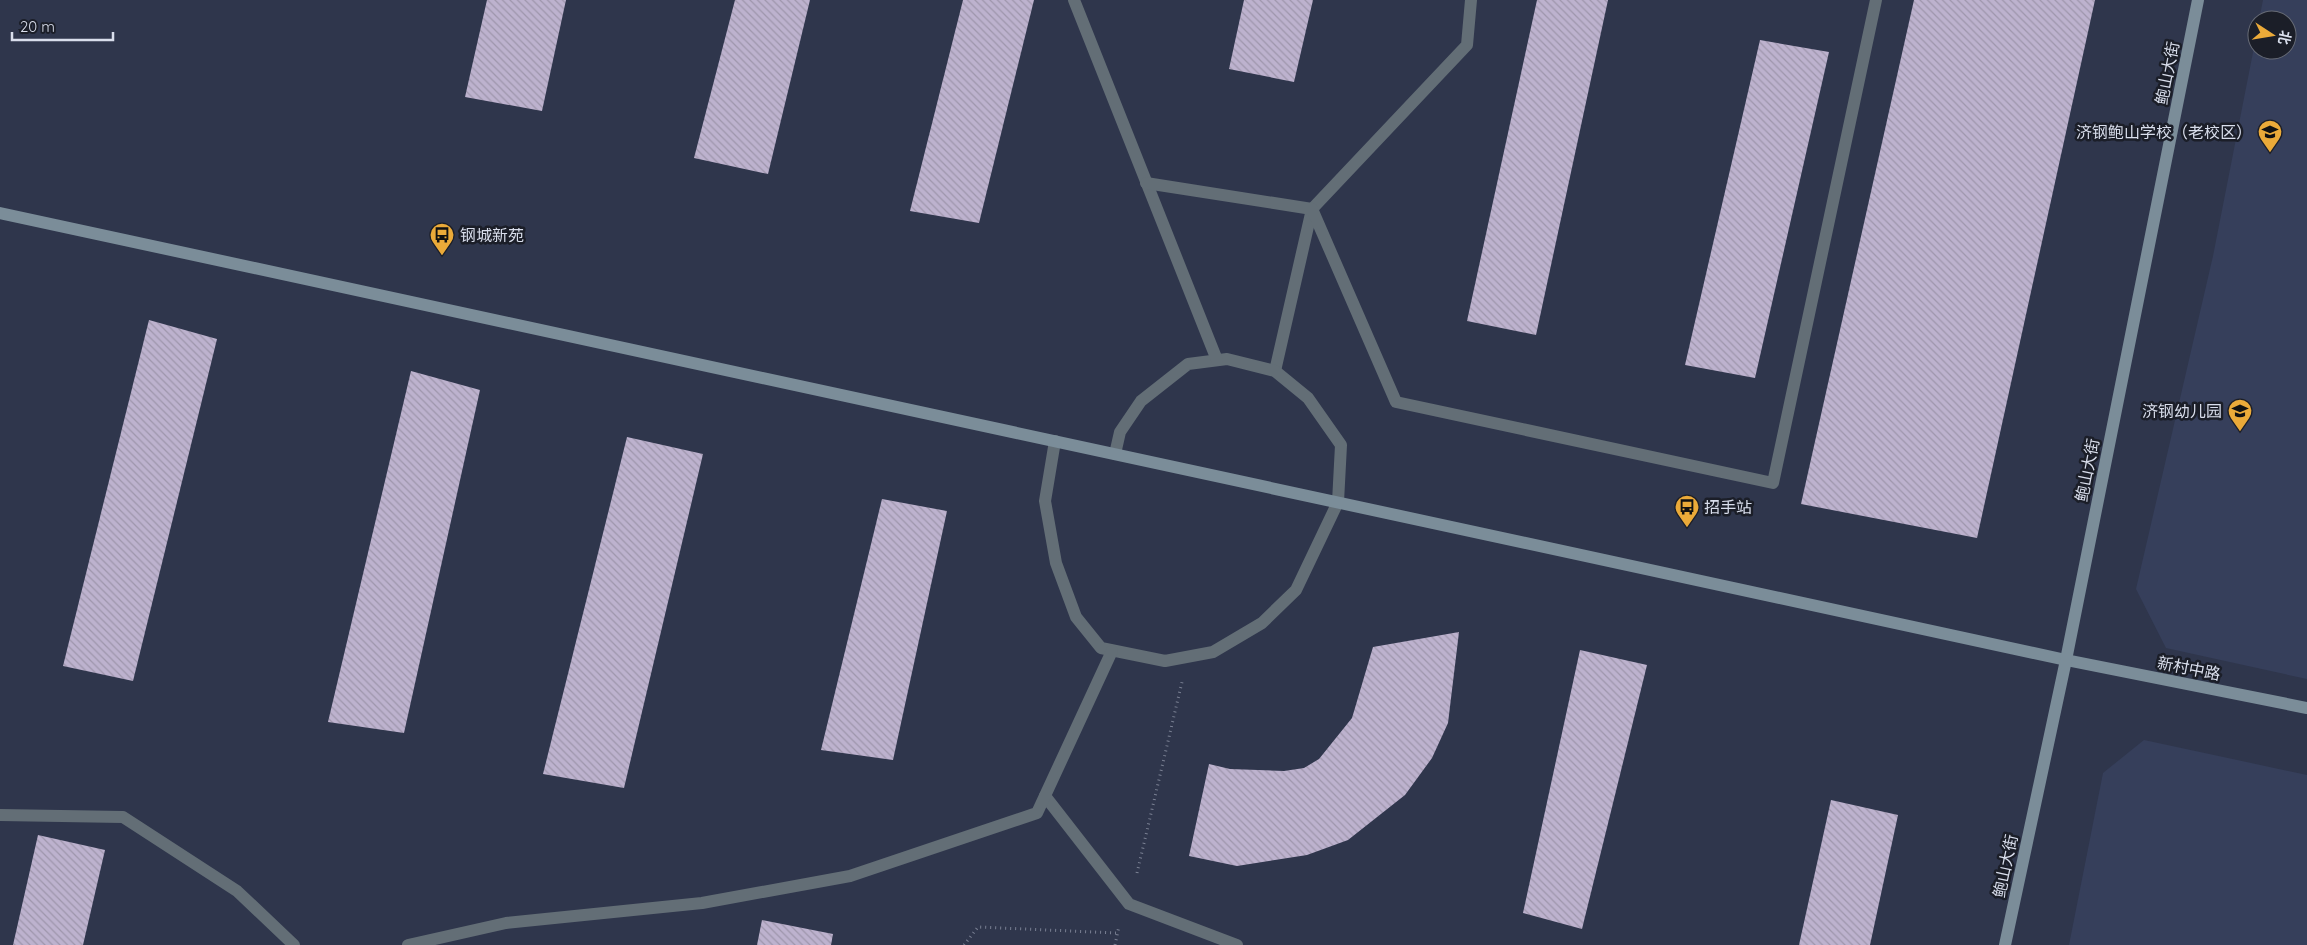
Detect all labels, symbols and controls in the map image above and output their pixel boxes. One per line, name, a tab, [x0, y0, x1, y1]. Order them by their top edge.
scale bar	[12, 10, 114, 42]
north arrow	[2247, 10, 2297, 60]
text: 20 m	[20, 17, 55, 36]
text: 北	[2274, 29, 2295, 46]
street label: 鲍山大街	[2151, 40, 2183, 106]
school or university icon: 济钢鲍山学校（老校区）	[2257, 119, 2283, 153]
place label: 济钢鲍山学校（老校区）	[2076, 122, 2252, 142]
bus stop icon: 钢城新苑	[429, 222, 455, 256]
place label: 钢城新苑	[460, 225, 524, 245]
school or university icon: 济钢幼儿园	[2227, 398, 2253, 432]
place label: 济钢幼儿园	[2142, 401, 2222, 421]
street label: 鲍山大街	[2071, 437, 2103, 503]
bus stop icon: 招手站	[1674, 494, 1700, 528]
place label: 招手站	[1704, 497, 1752, 517]
street label: 新村中路	[2156, 652, 2222, 684]
street label: 鲍山大街	[1989, 833, 2021, 899]

